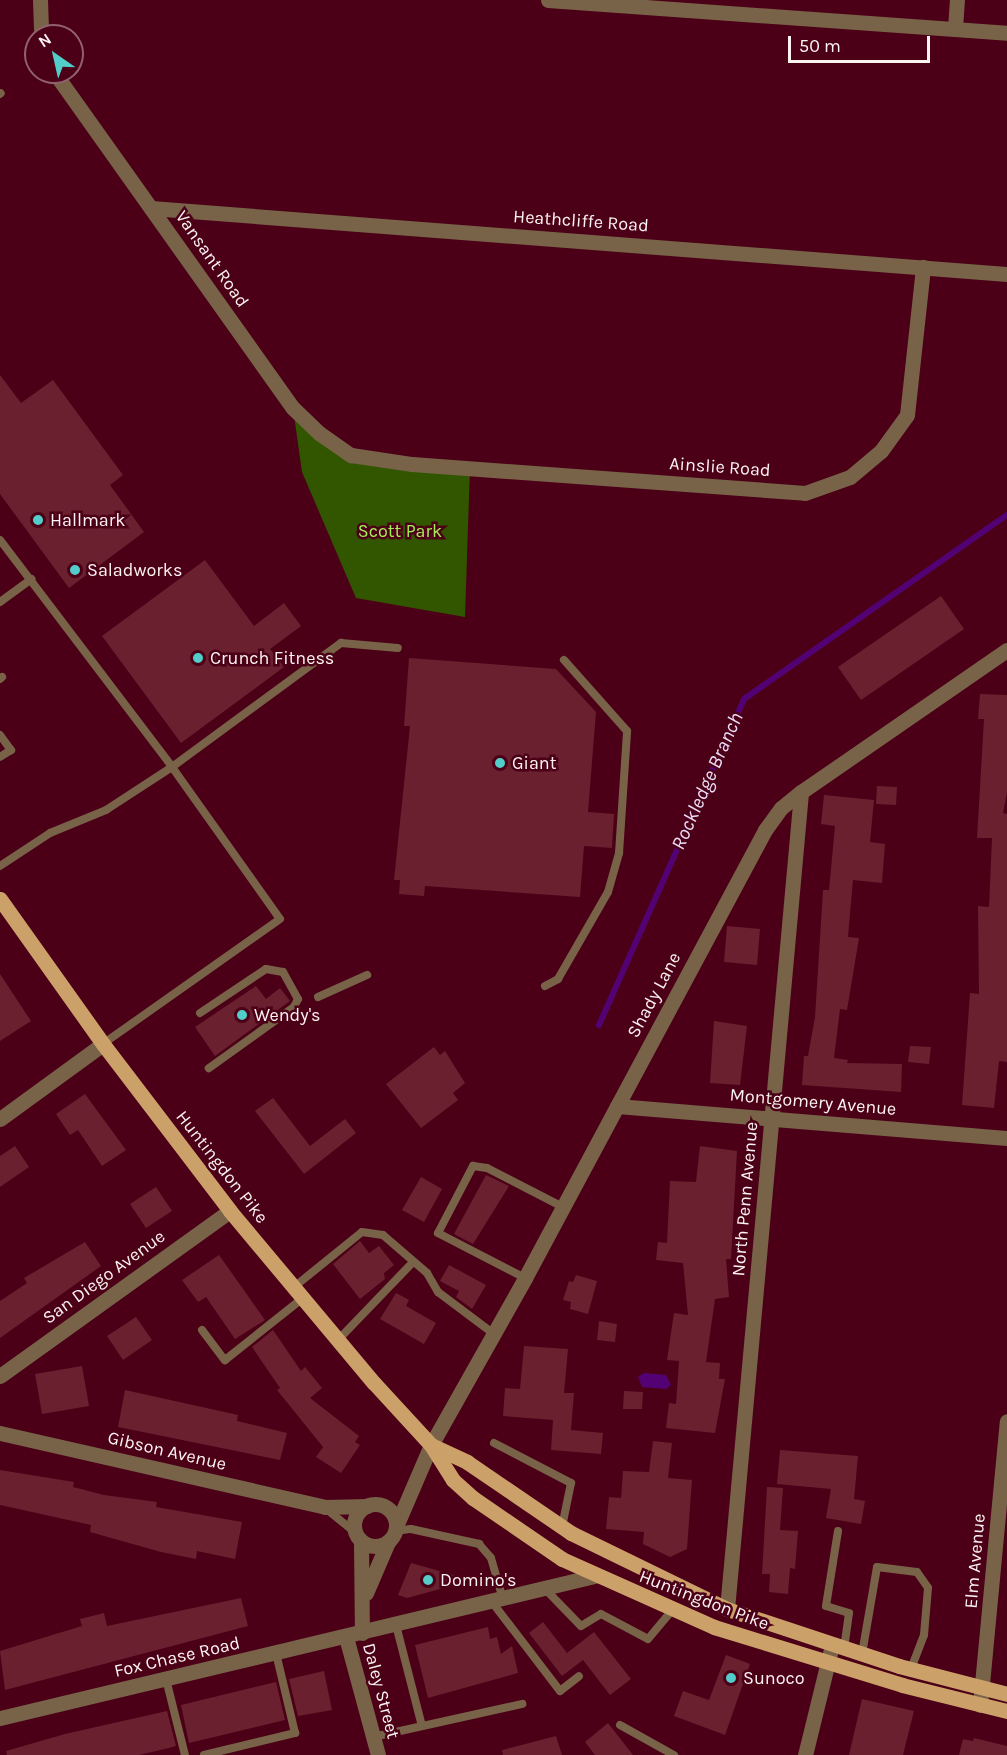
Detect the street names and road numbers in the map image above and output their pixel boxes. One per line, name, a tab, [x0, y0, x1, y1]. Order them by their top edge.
street label: Heathcliffe Road	[513, 205, 649, 237]
street label: Vansant Road	[171, 207, 253, 311]
street label: Ainslie Road	[669, 453, 771, 481]
street label: Shady Lane	[623, 949, 685, 1041]
street label: Montgomery Avenue	[729, 1084, 897, 1120]
street label: Huntingdon Pike	[171, 1106, 273, 1228]
street label: North Penn Avenue	[727, 1121, 763, 1277]
street label: San Diego Avenue	[39, 1225, 169, 1329]
street label: Gibson Avenue	[105, 1427, 229, 1475]
street label: Elm Avenue	[960, 1512, 990, 1610]
street label: Huntingdon Pike	[636, 1565, 772, 1635]
street label: Fox Chase Road	[112, 1632, 242, 1682]
street label: Daley Street	[358, 1641, 404, 1741]

